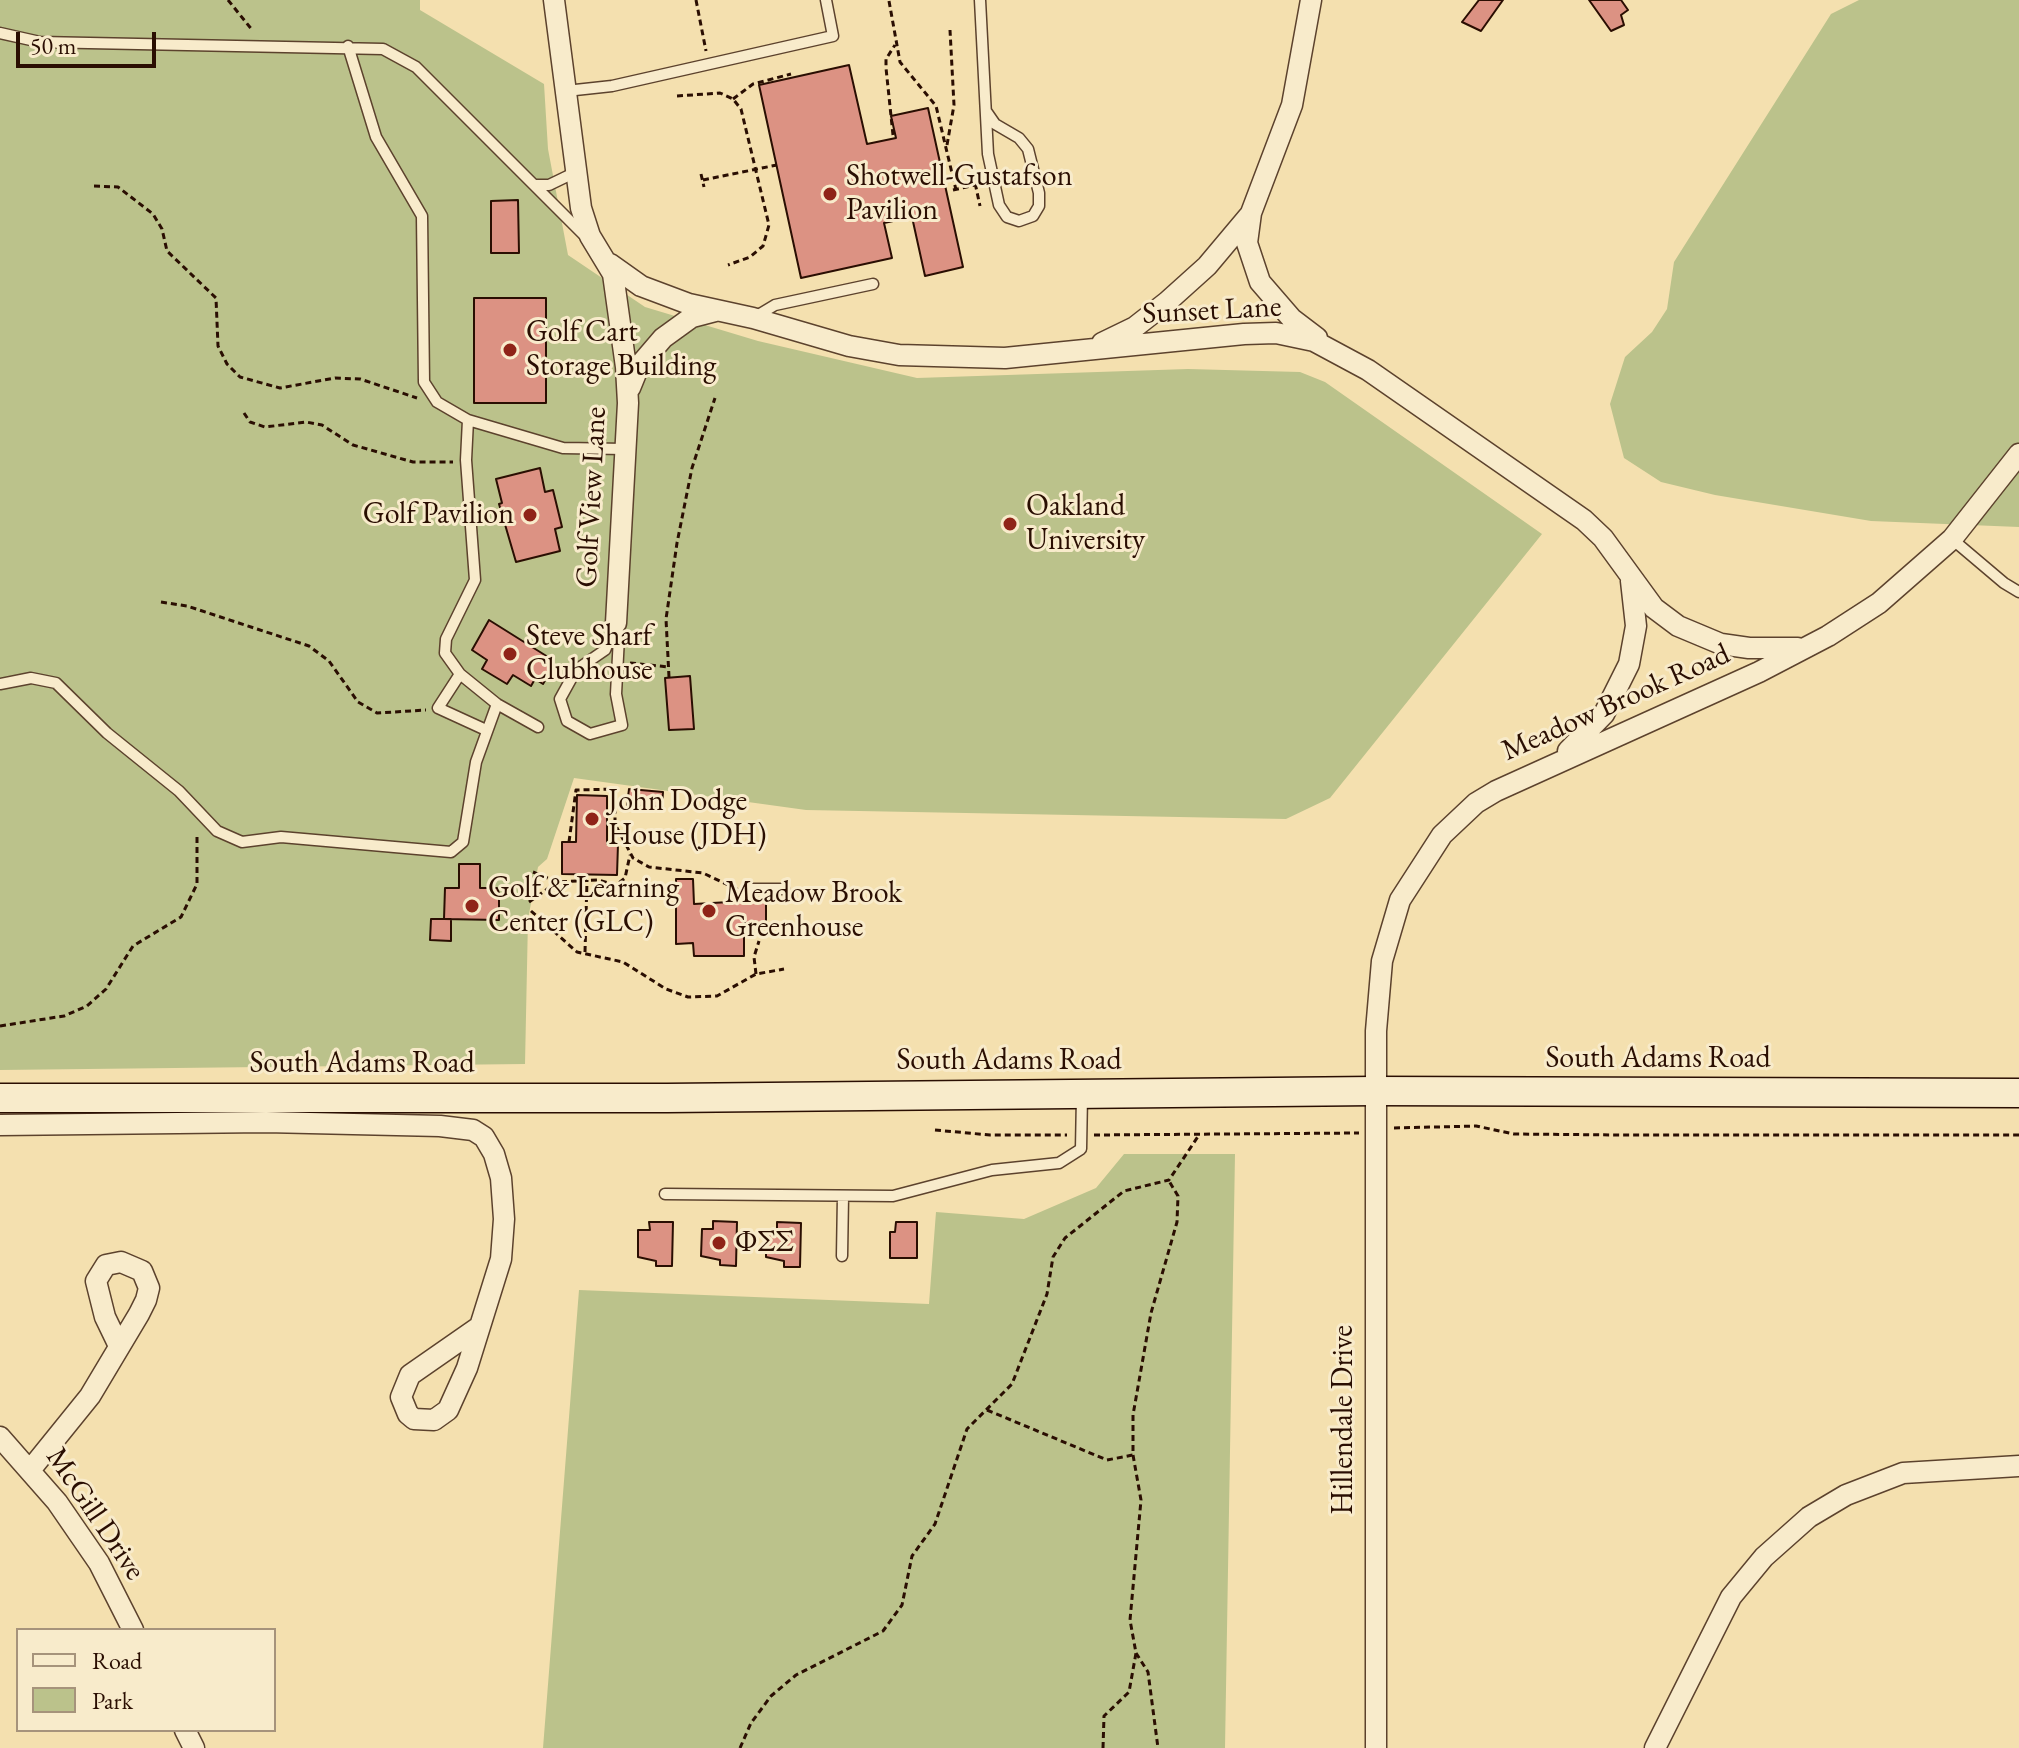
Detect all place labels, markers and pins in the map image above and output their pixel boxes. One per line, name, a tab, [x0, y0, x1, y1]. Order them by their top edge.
place label: Shotwell-Gustafson Pavilion	[846, 159, 1072, 230]
marker: Shotwell-Gustafson Pavilion	[821, 185, 839, 203]
place label: Golf Cart Storage Building	[526, 315, 716, 386]
marker: Golf Cart Storage Building	[501, 341, 519, 359]
place label: Oakland University	[1026, 489, 1145, 560]
place label: Golf Pavilion	[363, 497, 514, 533]
marker: Golf Pavilion	[521, 506, 539, 524]
marker: Oakland University	[1001, 515, 1019, 533]
place label: Steve Sharf Clubhouse	[526, 619, 653, 690]
marker: Steve Sharf Clubhouse	[501, 645, 519, 663]
place label: John Dodge House (JDH)	[608, 784, 766, 854]
marker: John Dodge House (JDH)	[583, 810, 601, 828]
place label: Golf & Learning Center (GLC)	[488, 871, 679, 942]
place label: Meadow Brook Greenhouse	[725, 876, 902, 946]
marker: Golf & Learning Center (GLC)	[463, 897, 481, 915]
marker: Meadow Brook Greenhouse	[700, 902, 718, 920]
place label: ΦΣΣ	[735, 1225, 794, 1261]
marker: ΦΣΣ	[710, 1234, 728, 1252]

